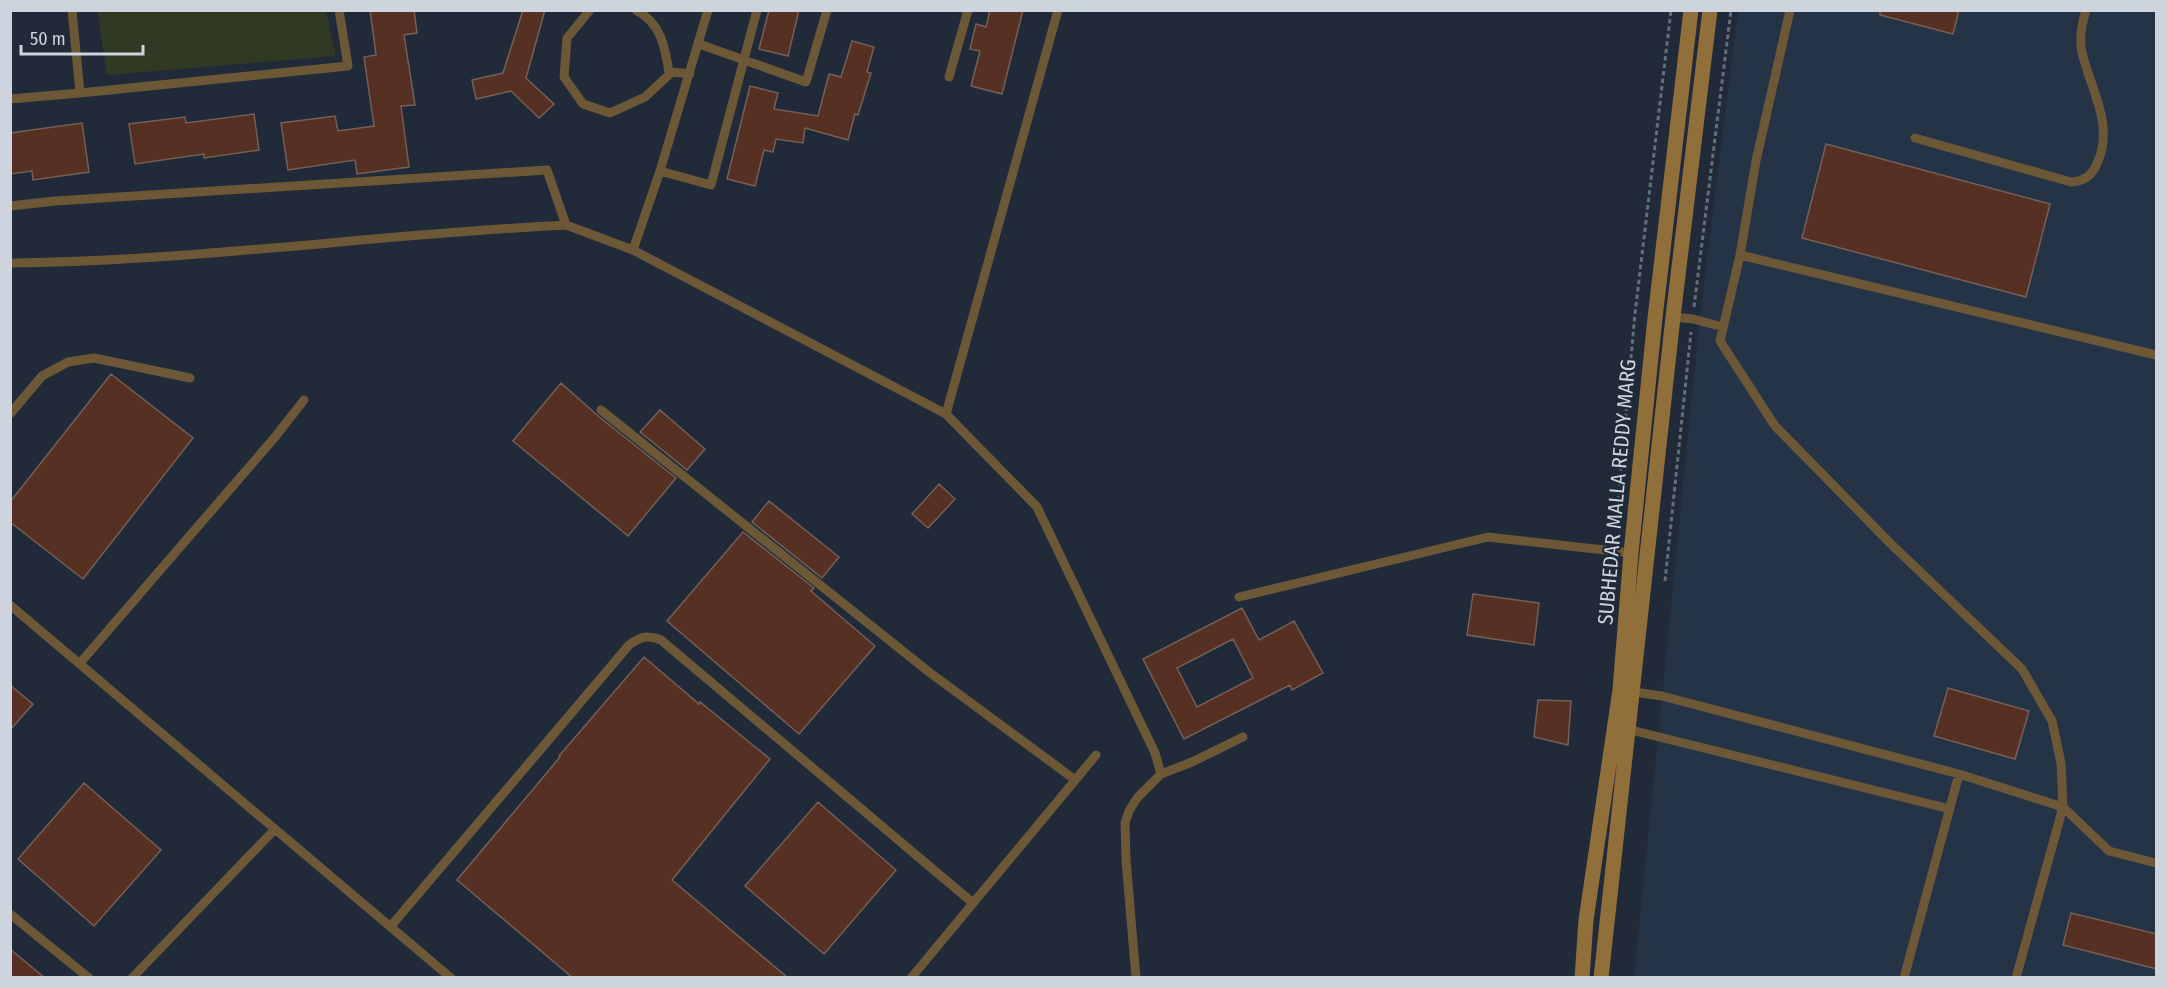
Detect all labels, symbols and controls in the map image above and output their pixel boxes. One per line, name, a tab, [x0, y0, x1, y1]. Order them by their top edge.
scale bar	[21, 18, 142, 56]
text: 50 m	[30, 28, 66, 50]
street label: SUBHEDAR MALLA REDDY MARG	[1592, 358, 1642, 626]

